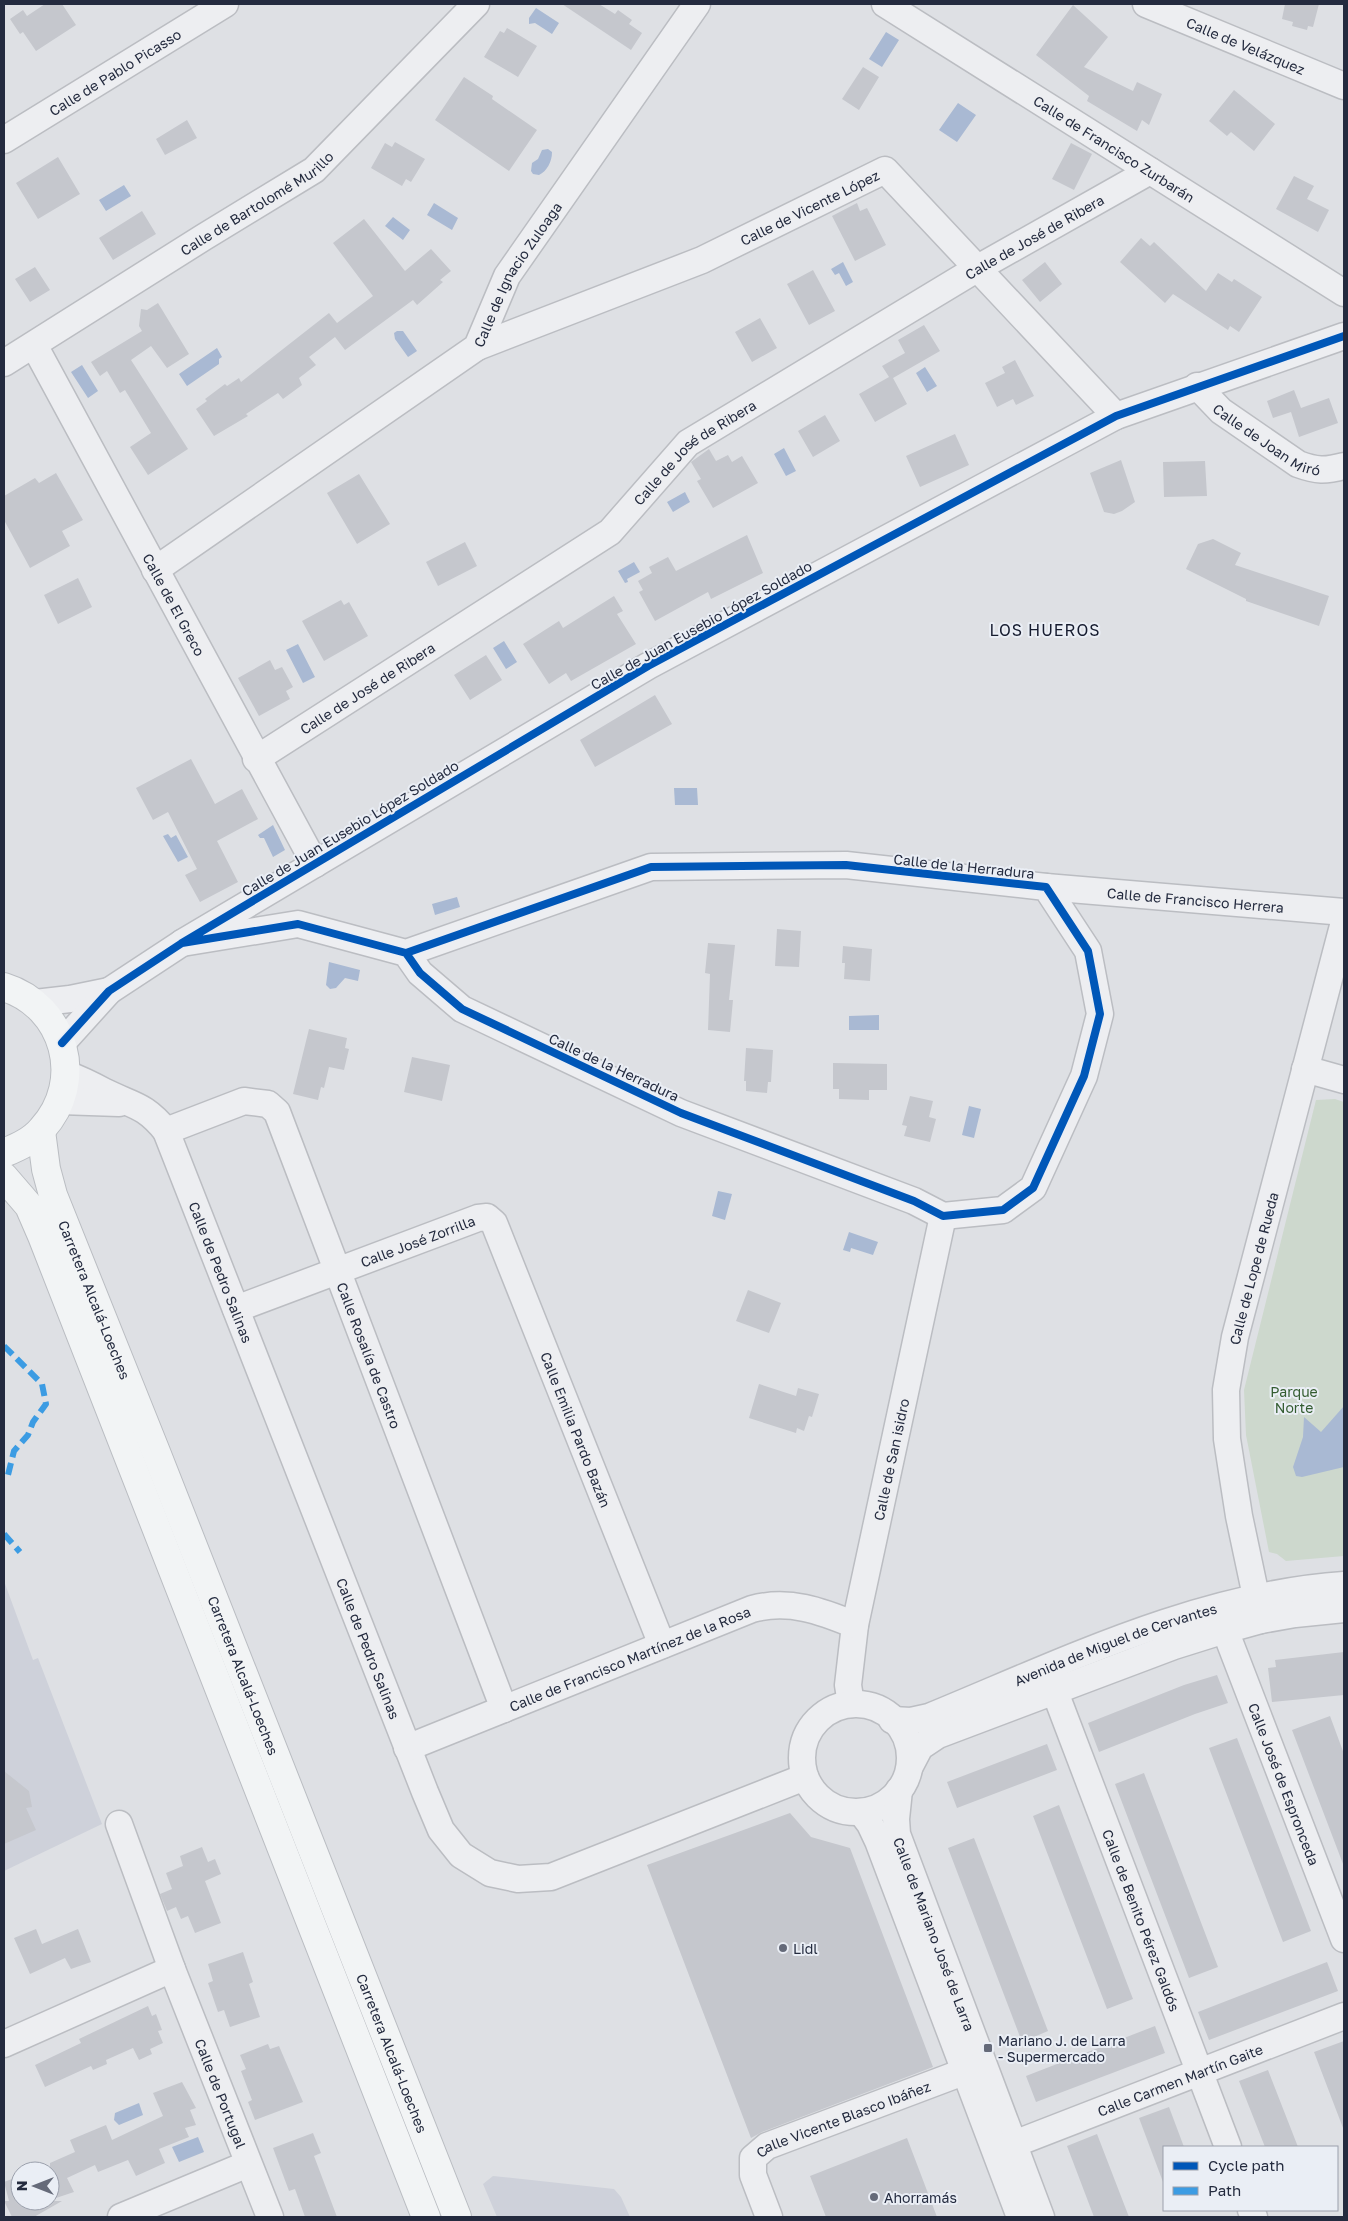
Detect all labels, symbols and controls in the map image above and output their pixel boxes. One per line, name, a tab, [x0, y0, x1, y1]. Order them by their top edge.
street label: Calle de Velázquez	[1184, 13, 1308, 77]
street label: Calle de Pablo Picasso	[46, 25, 184, 119]
street label: Calle de Francisco Zurbarán	[1031, 91, 1198, 205]
street label: Calle de Bartolomé Murillo	[177, 147, 336, 259]
street label: Calle de Vicente López	[737, 166, 882, 249]
street label: Calle de José de Ribera	[962, 190, 1107, 283]
street label: Calle de Ignacio Zuloaga	[470, 198, 565, 349]
street label: Calle de José de Ribera	[629, 396, 759, 508]
street label: Calle de Joan Miró	[1210, 400, 1321, 478]
street label: Calle de El Greco	[140, 550, 209, 659]
street label: Calle de Juan Eusebio López Soldado	[588, 557, 814, 693]
district label: LOS HUEROS	[989, 620, 1101, 640]
street label: Calle de José de Ribera	[296, 638, 438, 737]
street label: Calle de Juan Eusebio López Soldado	[238, 756, 462, 900]
street label: Calle de la Herradura	[893, 850, 1035, 882]
street label: Calle de Francisco Herrera	[1106, 884, 1285, 915]
street label: Calle de la Herradura	[546, 1029, 682, 1105]
street label: Calle de Lope de Rueda	[1225, 1190, 1281, 1346]
street label: Calle de Pedro Salinas	[186, 1199, 257, 1345]
street label: Calle José Zorrilla	[358, 1211, 477, 1270]
street label: Carretera Alcalá-Loeches	[55, 1218, 134, 1382]
street label: Calle Rosalía de Castro	[334, 1280, 405, 1431]
street label: Calle Emilia Pardo Bazán	[538, 1349, 615, 1510]
park label: Parque Norte	[1270, 1383, 1318, 1416]
street label: Calle de San isidro	[869, 1397, 912, 1522]
street label: Calle de Pedro Salinas	[333, 1575, 404, 1721]
street label: Carretera Alcalá-Loeches	[205, 1593, 283, 1757]
street label: Avenida de Miguel de Cervantes	[1012, 1599, 1219, 1689]
street label: Calle de Francisco Martínez de la Rosa	[507, 1602, 753, 1715]
street label: Calle José de Espronceda	[1245, 1700, 1323, 1868]
street label: Calle de Benito Pérez Galdós	[1099, 1827, 1184, 2013]
street label: Calle de Mariano José de Larra	[890, 1835, 979, 2033]
place label: Lidl	[793, 1940, 818, 1957]
marker: Lidl	[777, 1942, 789, 1954]
street label: Carretera Alcalá-Loeches	[353, 1971, 431, 2135]
place label: Mariano J. de Larra - Supermercado	[998, 2032, 1126, 2065]
street label: Calle de Portugal	[192, 2036, 250, 2151]
street label: Calle Carmen Martín Gaite	[1095, 2040, 1265, 2119]
marker: Mariano J. de Larra - Supermercado	[982, 2042, 994, 2054]
street label: Calle Vicente Blasco Ibáñez	[752, 2077, 933, 2161]
legend	[1163, 2146, 1338, 2211]
text: Cycle path	[1208, 2156, 1284, 2174]
north arrow	[10, 2161, 60, 2211]
text: N	[13, 2181, 30, 2191]
text: Path	[1208, 2181, 1241, 2199]
place label: Ahorramás	[884, 2189, 957, 2206]
marker: Ahorramás	[868, 2191, 880, 2203]

